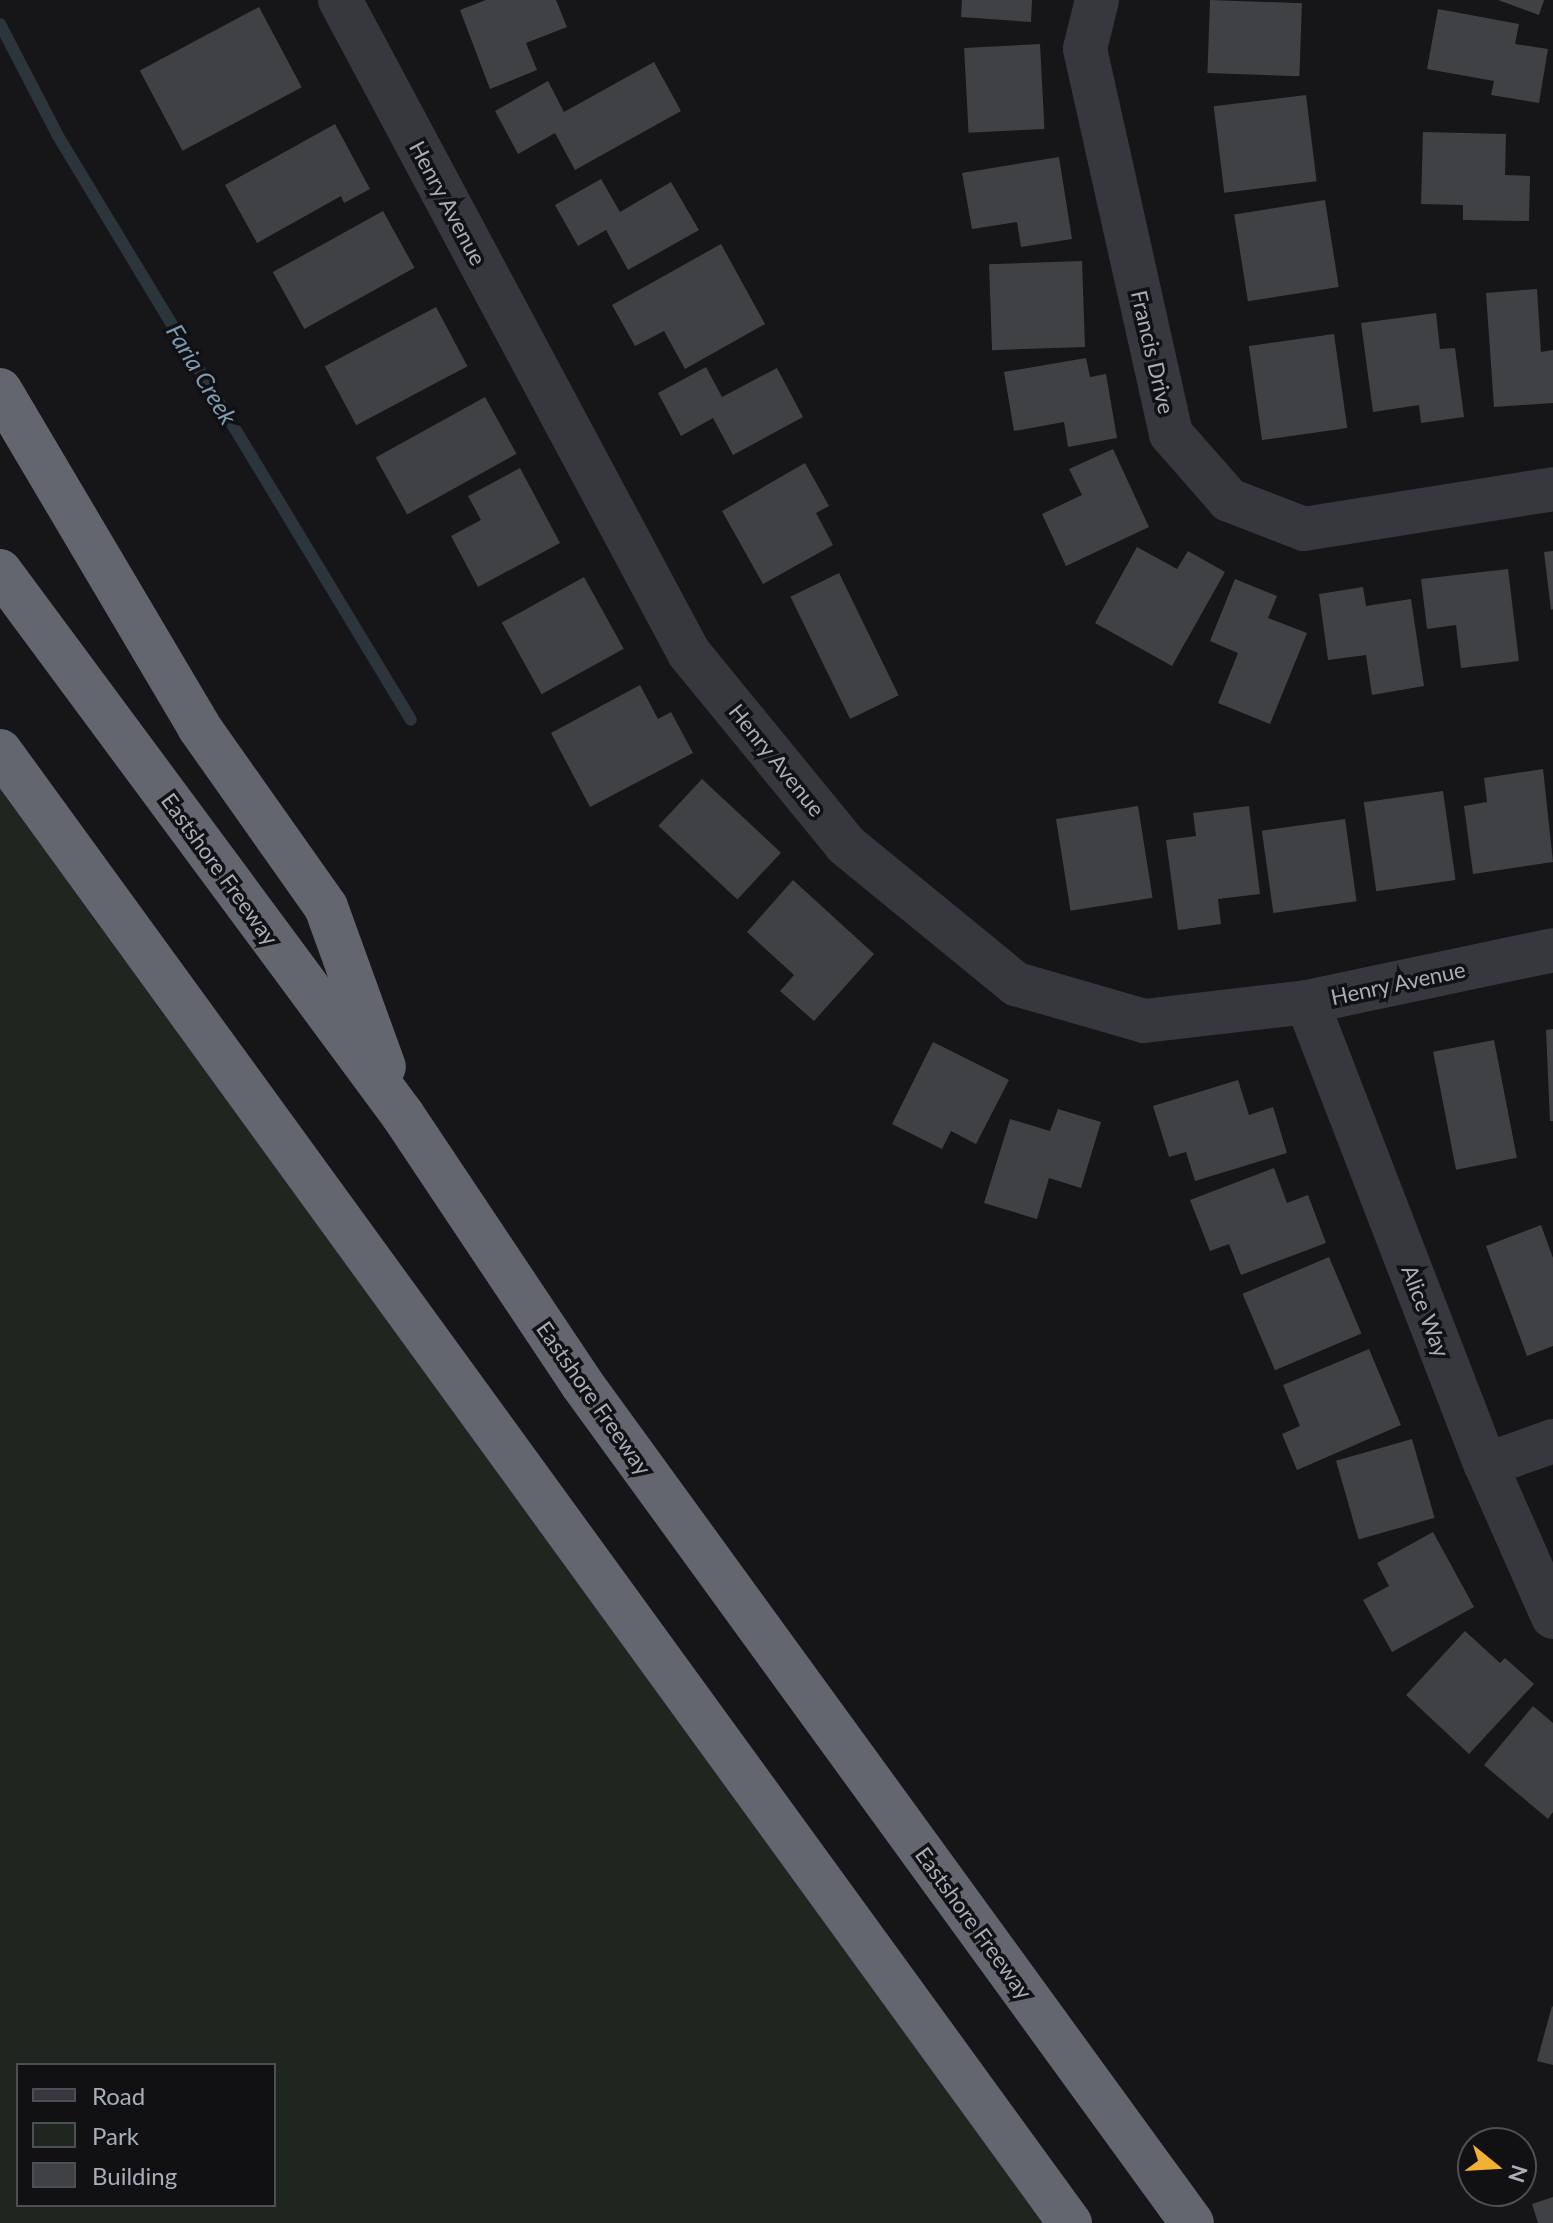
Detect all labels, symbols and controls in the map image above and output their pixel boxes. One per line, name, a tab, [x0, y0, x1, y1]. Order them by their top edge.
street label: Henry Avenue	[404, 136, 492, 270]
street label: Francis Drive	[1126, 288, 1180, 416]
water label: Faria Creek	[161, 319, 243, 429]
street label: Henry Avenue	[723, 698, 831, 822]
street label: Eastshore Freeway	[156, 788, 284, 950]
street label: Henry Avenue	[1328, 956, 1468, 1010]
street label: Alice Way	[1396, 1261, 1456, 1361]
street label: Eastshore Freeway	[531, 1316, 657, 1480]
street label: Eastshore Freeway	[910, 1842, 1038, 2004]
legend	[16, 2063, 276, 2207]
text: Road	[92, 2081, 145, 2110]
text: Park	[92, 2121, 139, 2150]
north arrow	[1457, 2127, 1537, 2207]
text: Building	[92, 2161, 177, 2190]
text: N	[1503, 2162, 1534, 2186]

